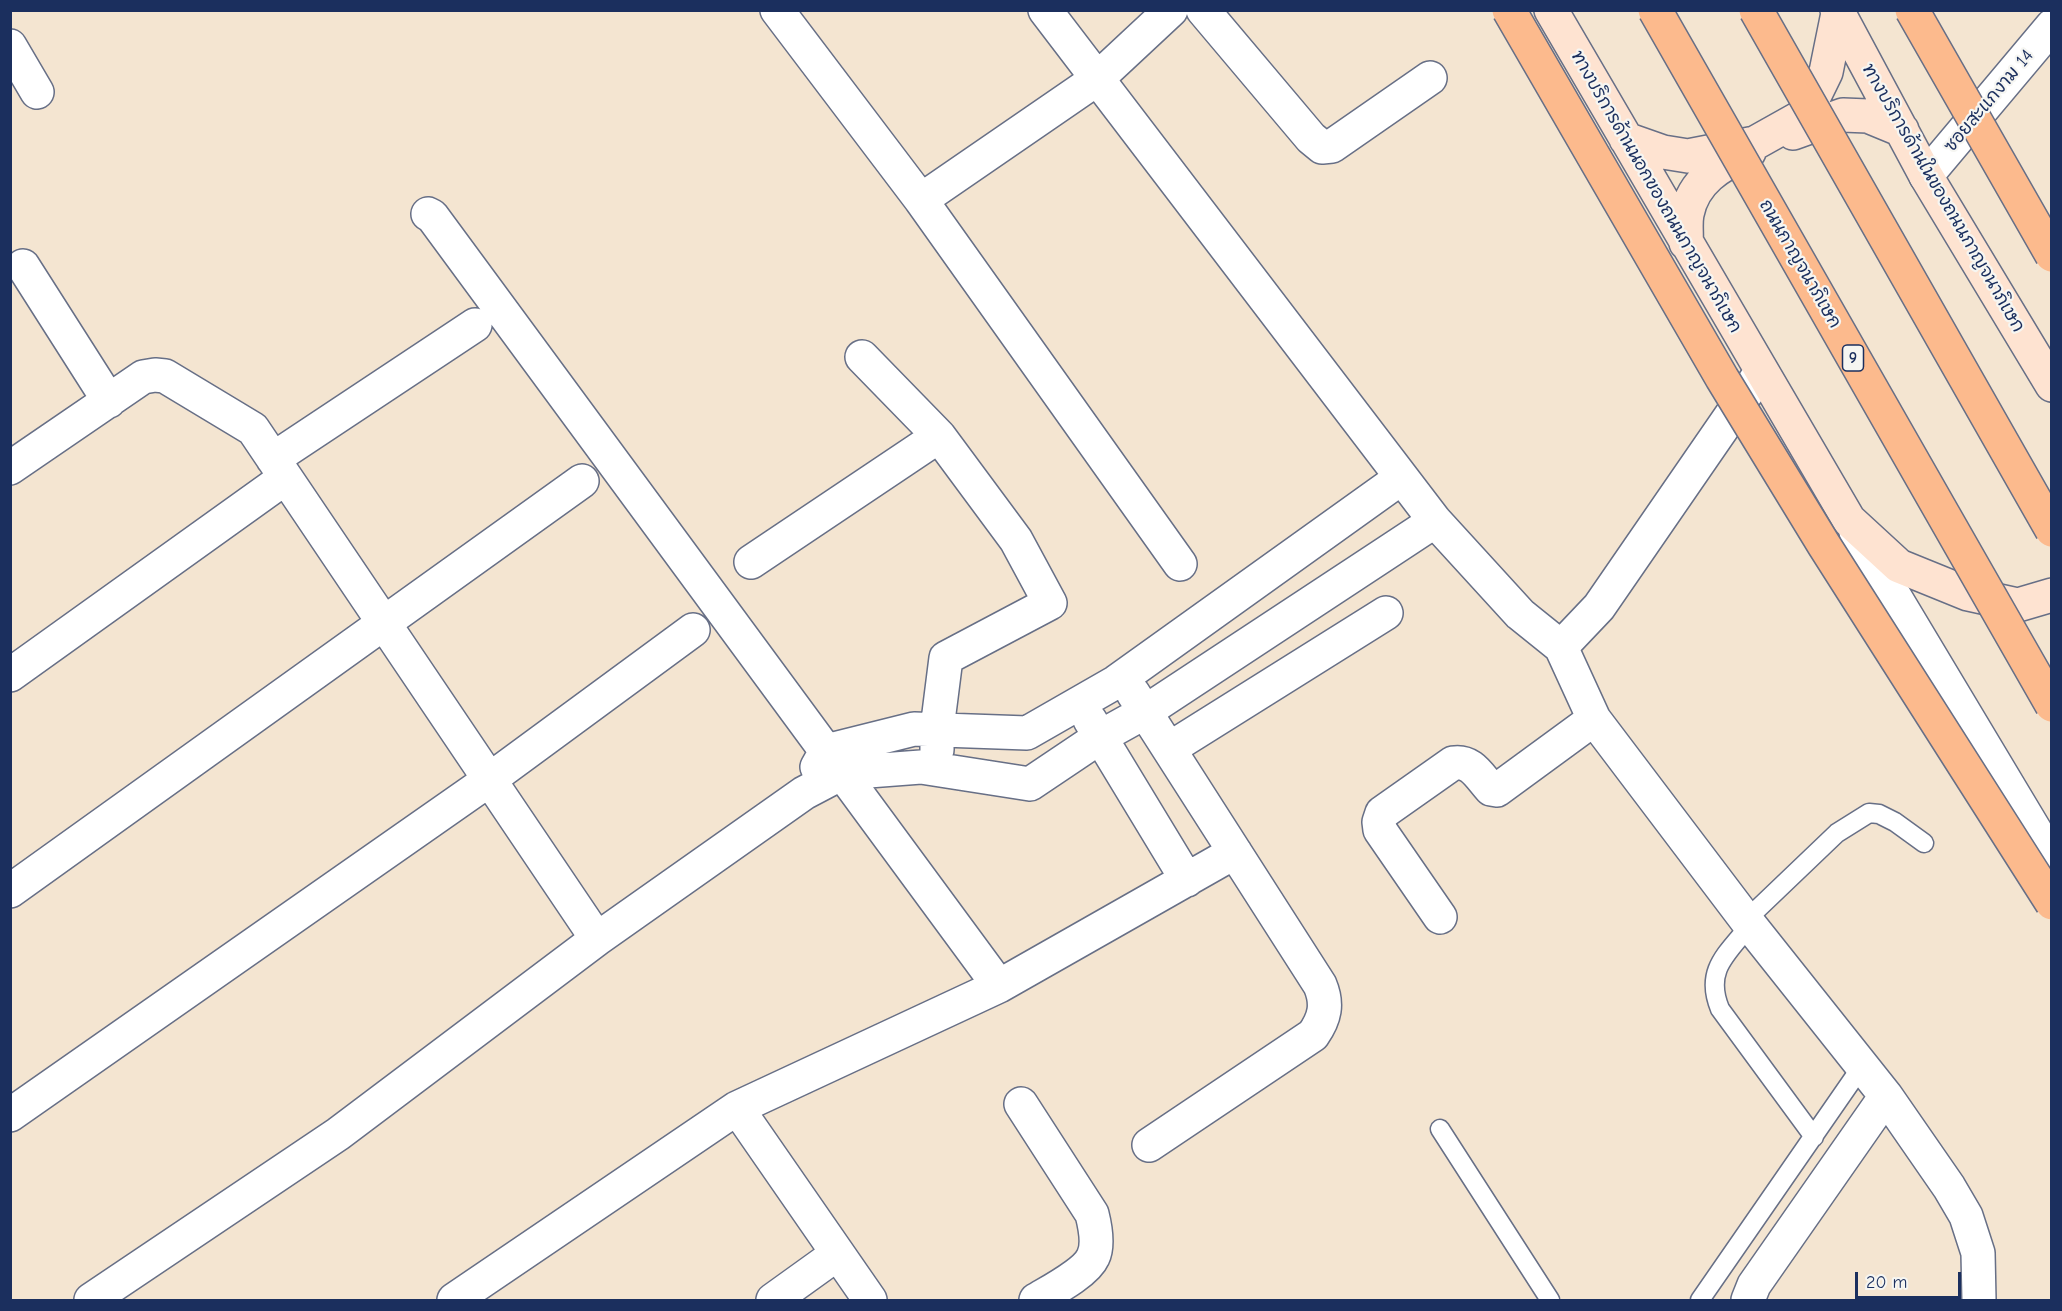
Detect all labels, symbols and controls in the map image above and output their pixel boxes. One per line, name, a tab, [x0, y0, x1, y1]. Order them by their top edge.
street label: ซอยสะแกงาม 14	[1940, 45, 2038, 157]
street label: ทางบริการด้านนอกของถนนกาญจนาภิเษก	[1566, 47, 1746, 337]
street label: ทางบริการด้านในของถนนกาญจนาภิเษก	[1857, 60, 2029, 336]
street label: ถนนกาญจนาภิเษก	[1754, 196, 1846, 332]
road number: 9	[1842, 345, 1864, 371]
scale bar	[1858, 1260, 1964, 1298]
text: 20 m	[1866, 1272, 1907, 1293]

